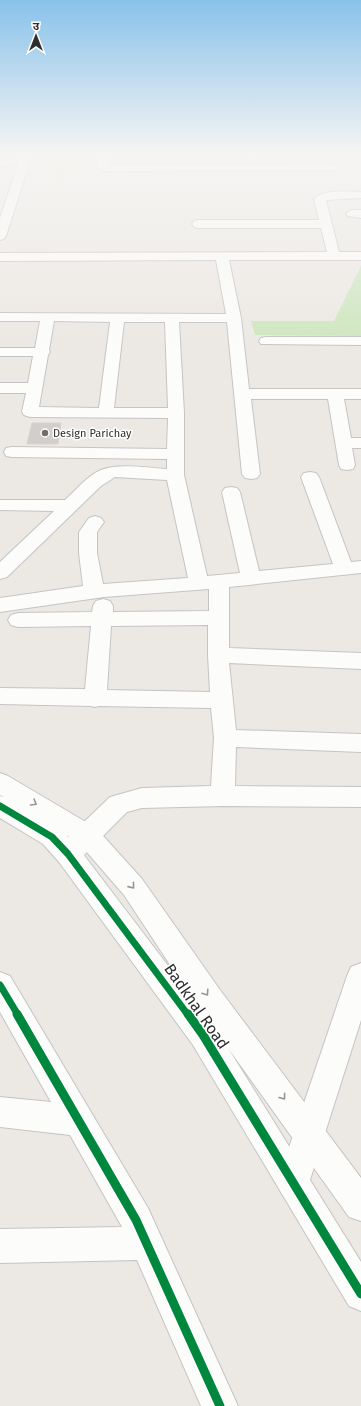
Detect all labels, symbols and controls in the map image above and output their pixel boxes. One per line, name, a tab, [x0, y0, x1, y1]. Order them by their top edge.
north arrow	[16, 16, 56, 56]
text: उ	[33, 20, 40, 33]
place label: Design Parichay	[53, 427, 132, 440]
marker: Design Parichay	[40, 428, 50, 438]
one-way arrow	[30, 798, 37, 806]
one-way arrow	[127, 882, 134, 889]
street label: Badkhal Road	[160, 960, 233, 1053]
one-way arrow	[201, 989, 209, 996]
one-way arrow	[278, 1093, 285, 1100]

